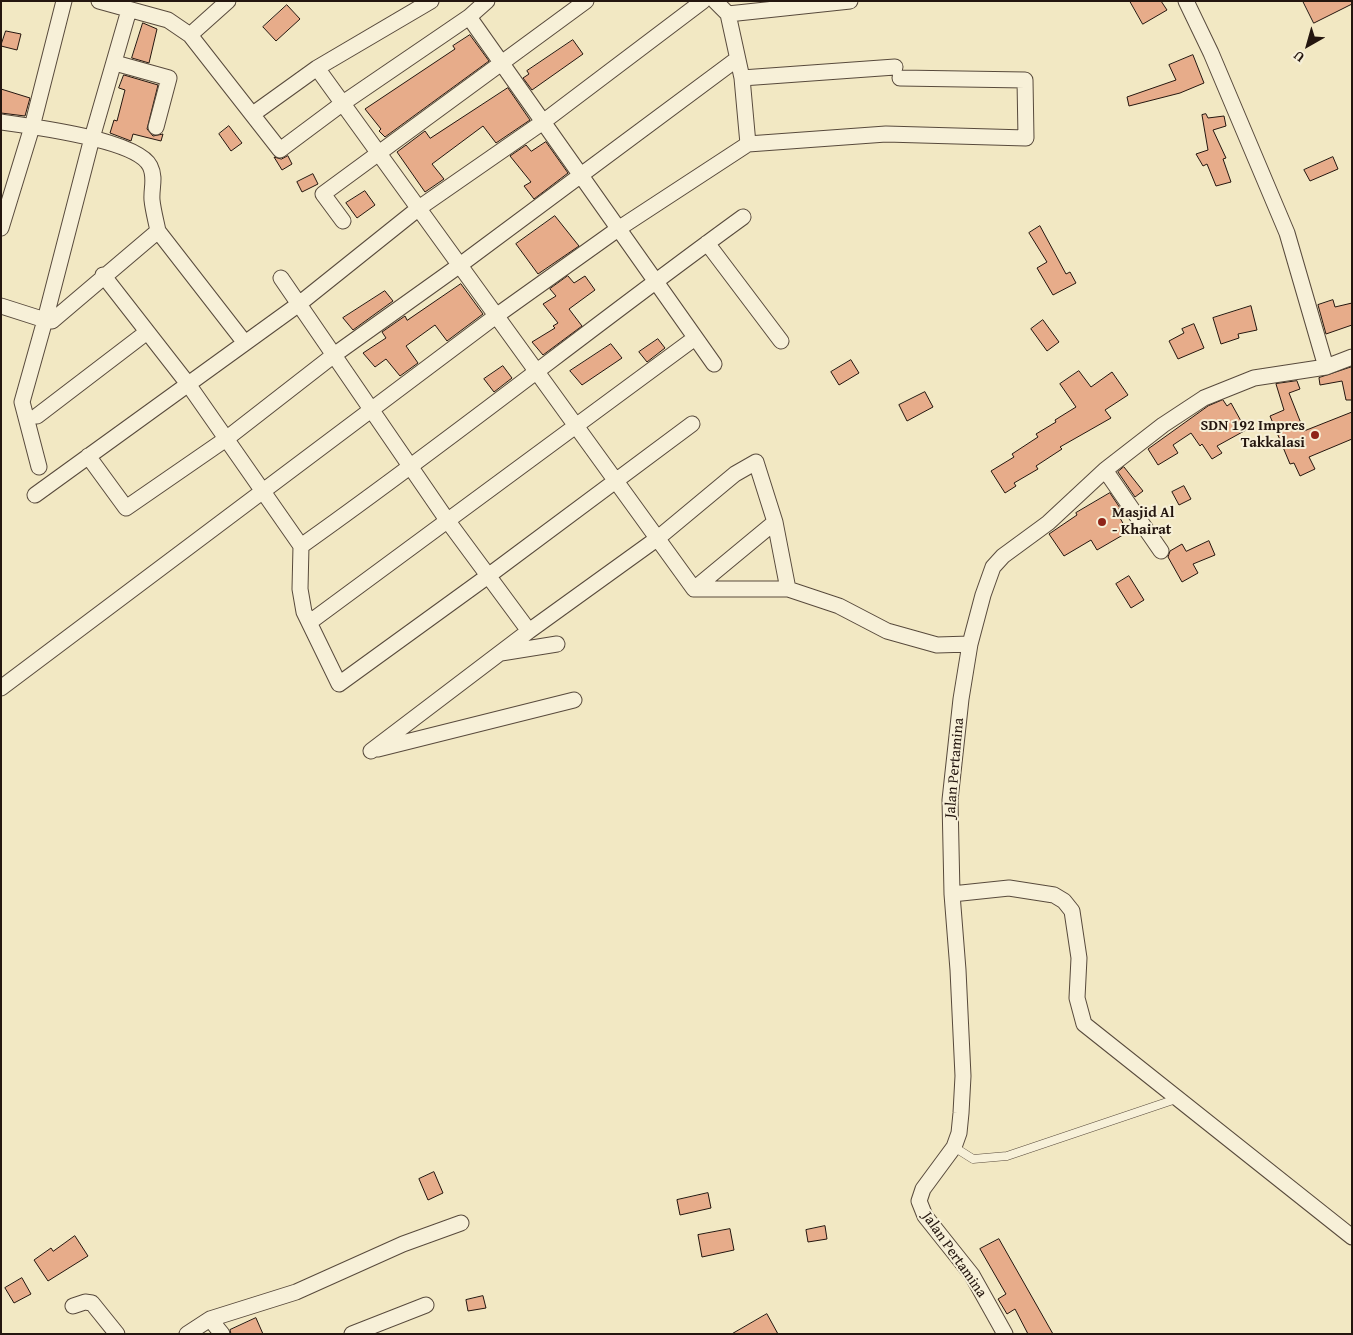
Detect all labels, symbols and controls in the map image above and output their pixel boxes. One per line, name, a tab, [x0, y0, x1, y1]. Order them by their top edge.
north arrow	[1283, 20, 1333, 70]
text: U	[1289, 46, 1309, 68]
place label: SDN 192 Impres Takkalasi	[1200, 417, 1305, 452]
marker: SDN 192 Impres Takkalasi	[1309, 429, 1321, 441]
place label: Masjid Al - Khairat	[1112, 504, 1174, 539]
marker: Masjid Al - Khairat	[1096, 516, 1108, 528]
street label: Jalan Pertamina	[942, 717, 968, 819]
street label: Jalan Pertamina	[918, 1209, 990, 1301]

